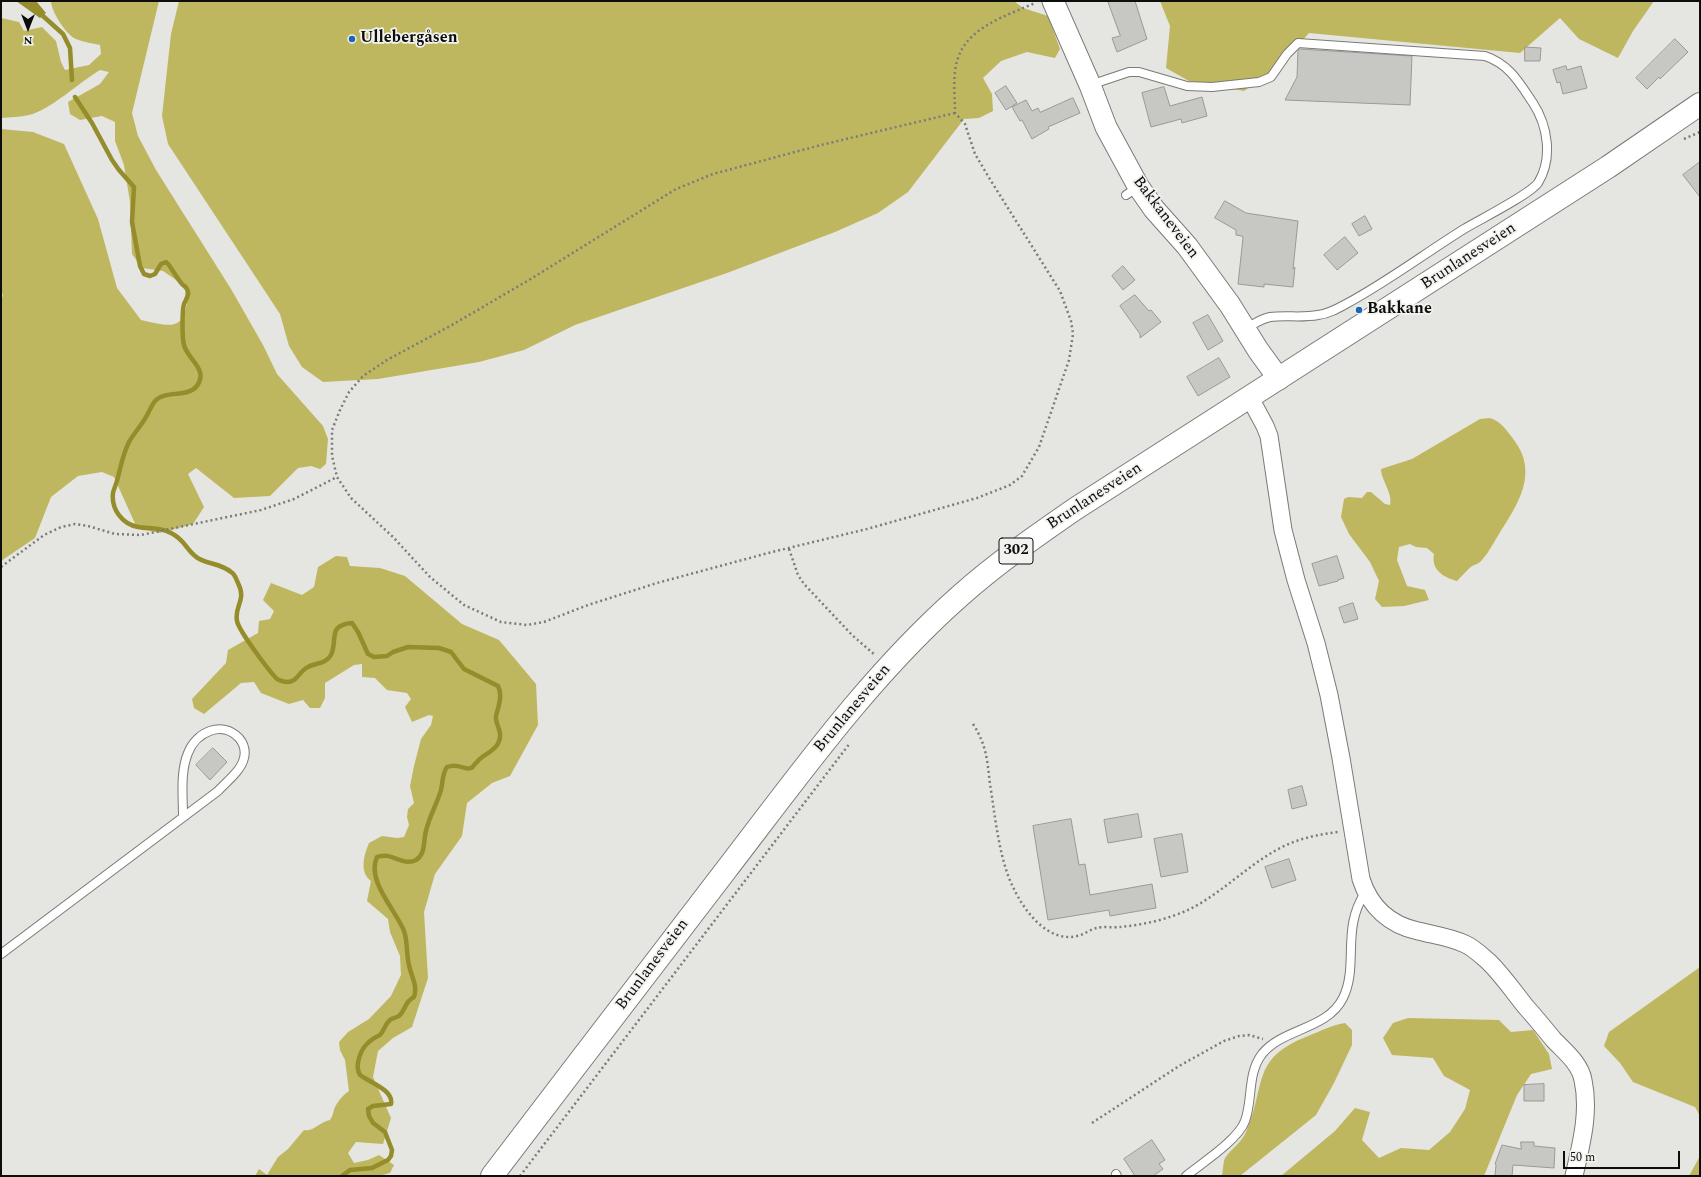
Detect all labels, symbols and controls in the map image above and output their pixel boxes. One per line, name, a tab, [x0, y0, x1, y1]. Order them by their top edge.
north arrow	[8, 8, 48, 48]
place label: Ullebergåsen	[360, 29, 458, 49]
text: N	[24, 32, 33, 49]
marker: Ullebergåsen	[347, 34, 357, 44]
street label: Bakkaneveien	[1128, 173, 1202, 263]
street label: Brunlanesveien	[1418, 219, 1520, 295]
place label: Bakkane	[1367, 300, 1432, 320]
marker: Bakkane	[1354, 305, 1364, 315]
street label: Brunlanesveien	[1044, 459, 1146, 535]
road number: 302	[999, 538, 1033, 564]
street label: Brunlanesveien	[811, 661, 895, 757]
street label: Brunlanesveien	[612, 916, 694, 1014]
scale bar	[1565, 1143, 1682, 1169]
text: 50 m	[1570, 1148, 1595, 1167]

